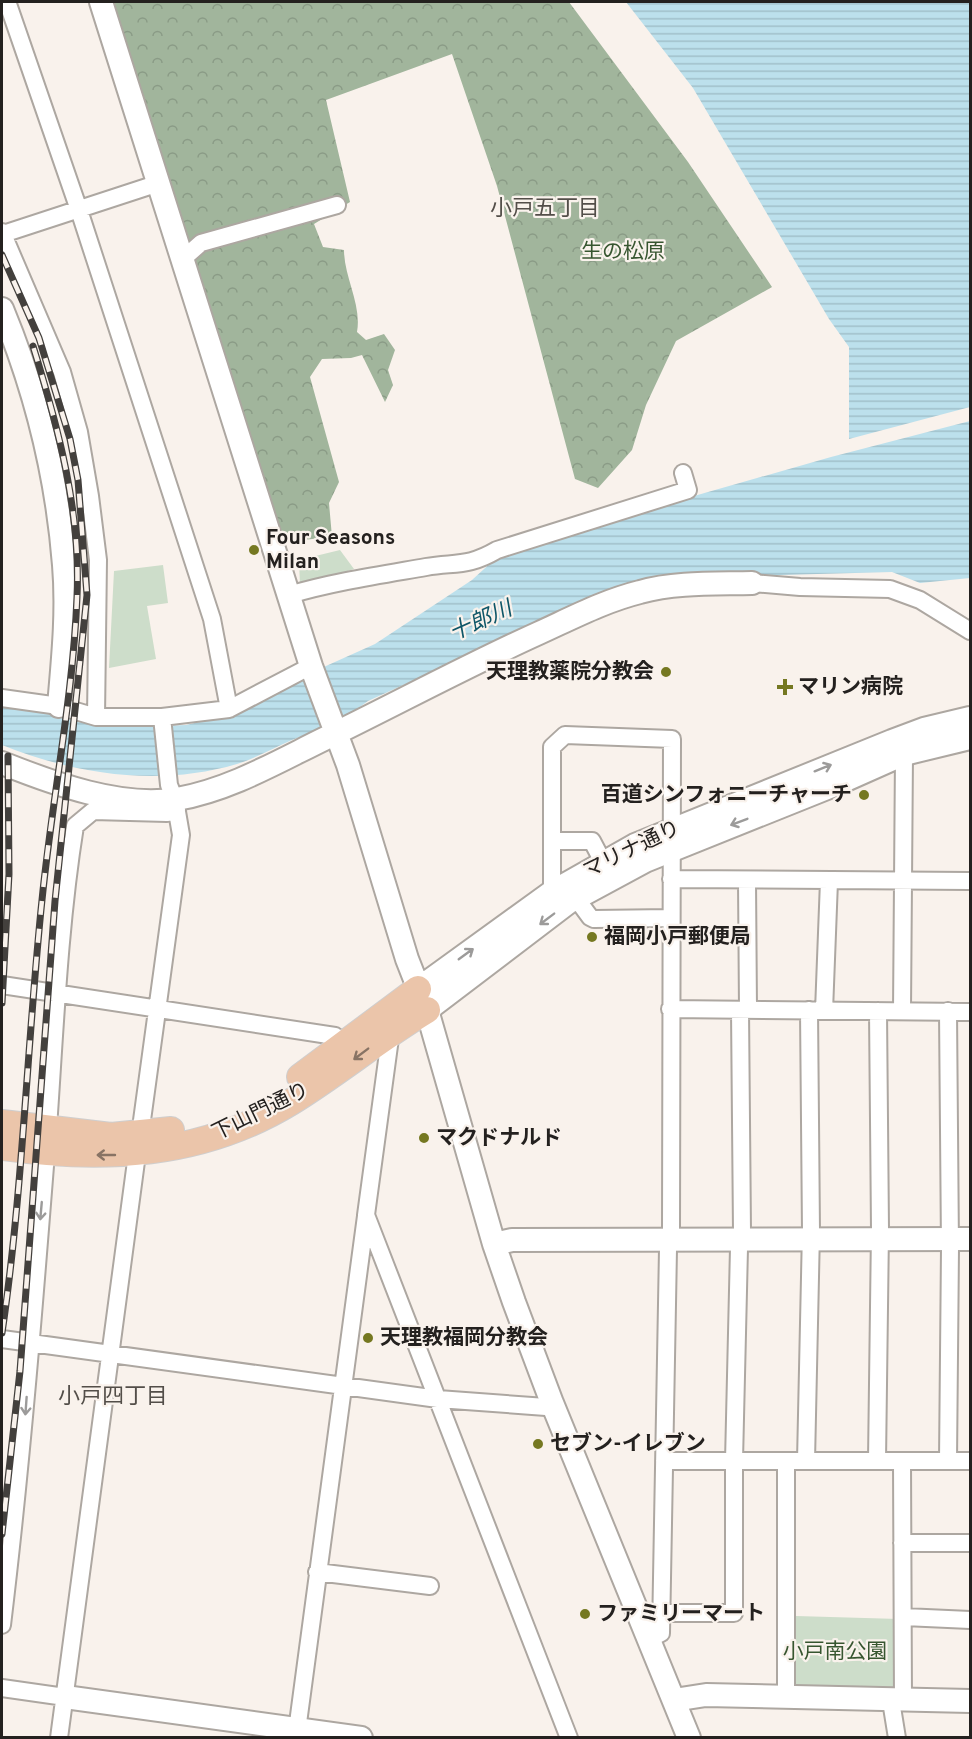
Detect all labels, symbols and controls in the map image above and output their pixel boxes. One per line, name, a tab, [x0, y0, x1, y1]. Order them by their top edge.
district label: 小戸五丁目	[490, 196, 600, 223]
park label: 生の松原	[581, 239, 665, 266]
place label: Four Seasons Milan	[266, 525, 395, 576]
marker: Four Seasons Milan	[247, 543, 261, 557]
water label: 十郎川	[445, 595, 518, 648]
place label: 天理教薬院分教会	[486, 659, 654, 686]
marker: 天理教薬院分教会	[659, 665, 673, 679]
place label: マリン病院	[798, 674, 903, 701]
marker: マリン病院	[776, 678, 794, 696]
one-way arrow	[813, 762, 832, 773]
place label: 百道シンフォニーチャーチ	[601, 782, 852, 809]
marker: 百道シンフォニーチャーチ	[857, 788, 871, 802]
street label: マリナ通り	[579, 815, 685, 885]
one-way arrow	[730, 818, 748, 829]
one-way arrow	[539, 913, 555, 926]
place label: 福岡小戸郵便局	[604, 924, 751, 951]
marker: 福岡小戸郵便局	[585, 930, 599, 944]
one-way arrow	[457, 948, 473, 960]
one-way arrow	[353, 1048, 369, 1060]
street label: 下山門通り	[208, 1077, 314, 1147]
place label: マクドナルド	[436, 1125, 562, 1152]
marker: マクドナルド	[417, 1131, 431, 1145]
one-way arrow	[97, 1149, 117, 1161]
one-way arrow	[35, 1201, 46, 1221]
place label: 天理教福岡分教会	[380, 1325, 548, 1352]
marker: 天理教福岡分教会	[361, 1331, 375, 1345]
district label: 小戸四丁目	[58, 1384, 168, 1411]
one-way arrow	[20, 1395, 31, 1415]
place label: セブン-イレブン	[550, 1431, 706, 1458]
marker: セブン-イレブン	[531, 1437, 545, 1451]
place label: ファミリーマート	[597, 1601, 765, 1628]
marker: ファミリーマート	[578, 1607, 592, 1621]
park label: 小戸南公園	[783, 1639, 888, 1666]

